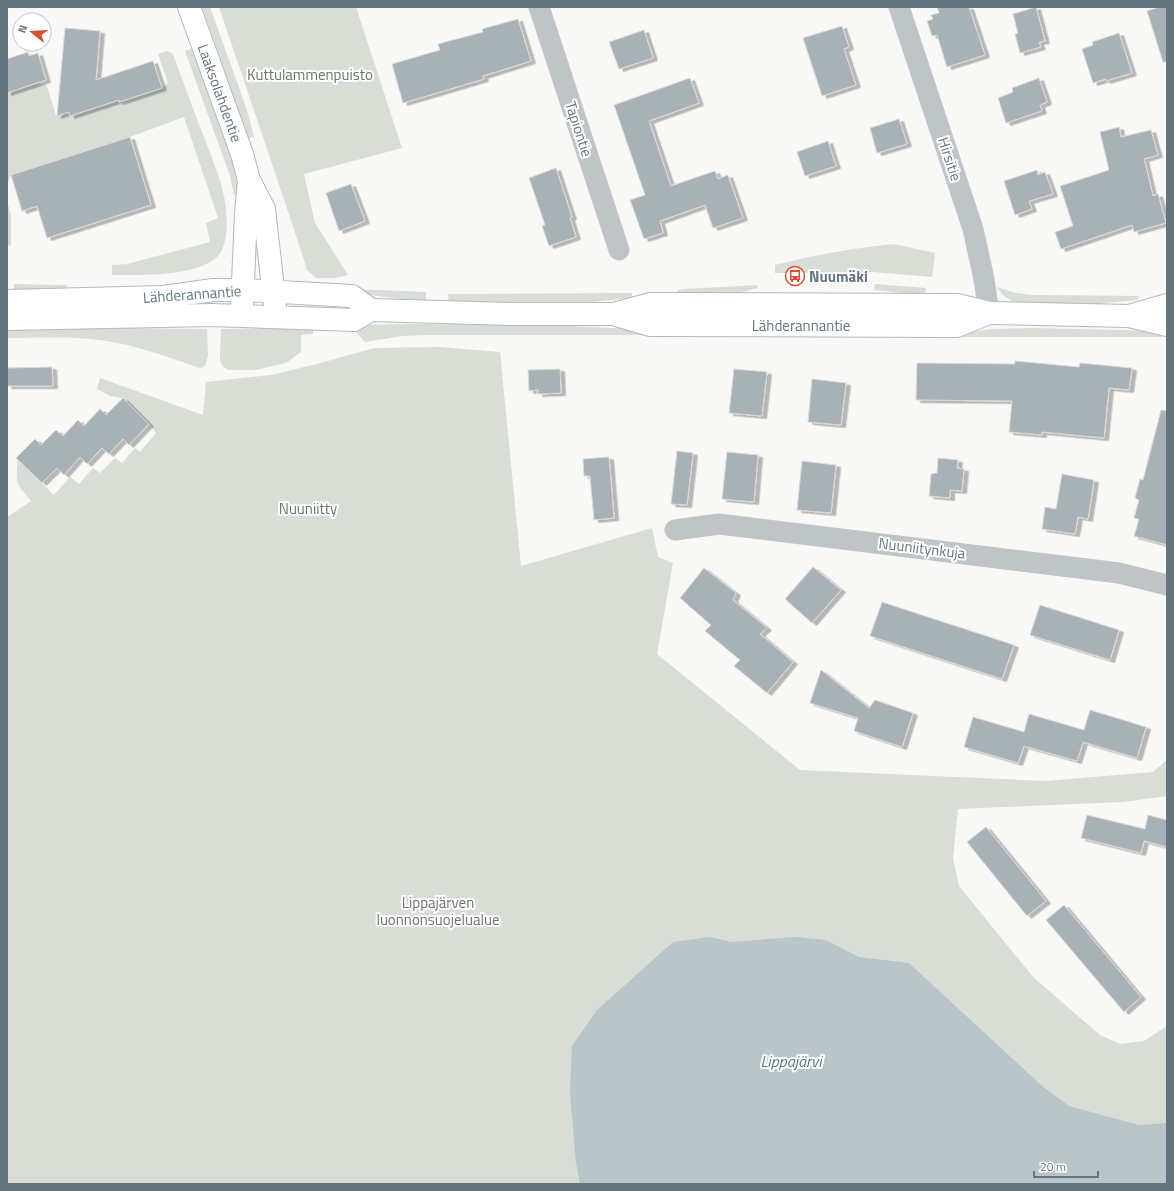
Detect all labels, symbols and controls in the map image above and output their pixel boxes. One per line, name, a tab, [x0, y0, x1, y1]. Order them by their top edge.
north arrow	[12, 12, 52, 52]
text: N	[14, 23, 31, 35]
street label: Laaksolahdentie	[192, 41, 248, 145]
park label: Kuttulammenpuisto	[247, 63, 373, 86]
street label: Tapiontie	[559, 98, 599, 160]
street label: Hirsitie	[932, 134, 968, 184]
bus stop icon: Nuumäki	[784, 265, 806, 287]
place label: Nuumäki	[809, 265, 868, 288]
street label: Lähderannantie	[142, 279, 242, 309]
street label: Lähderannantie	[752, 314, 850, 337]
park label: Nuuniitty	[279, 497, 337, 520]
street label: Nuuniitynkuja	[877, 531, 967, 565]
park label: Lippajärven luonnonsuojelualue	[376, 891, 500, 931]
water label: Lippajärvi	[760, 1049, 823, 1073]
scale bar	[1034, 1153, 1098, 1179]
text: 20 m	[1040, 1157, 1066, 1176]

